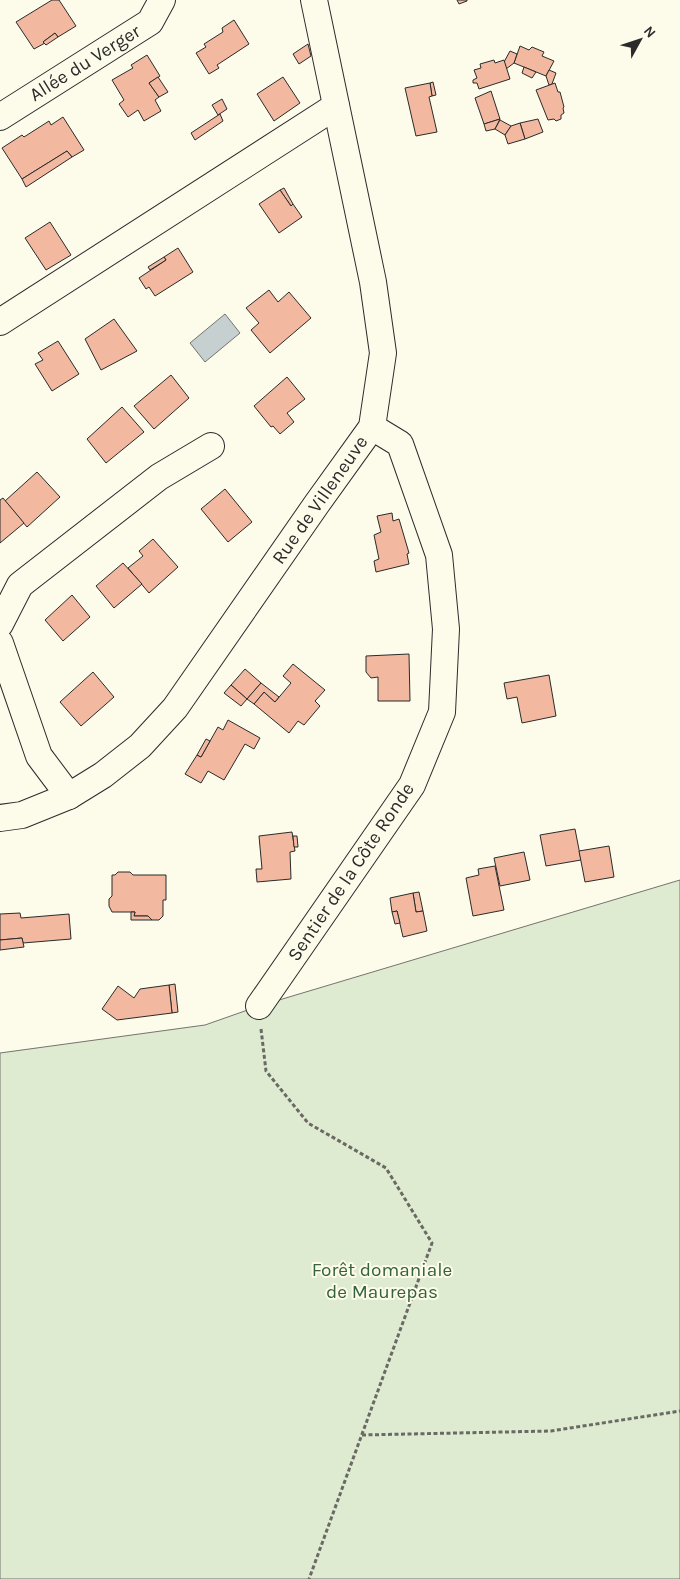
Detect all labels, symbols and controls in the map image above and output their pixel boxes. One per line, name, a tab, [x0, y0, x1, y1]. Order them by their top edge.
north arrow	[615, 15, 665, 65]
street label: Allée du Verger	[25, 20, 145, 106]
text: N	[640, 23, 659, 41]
street label: Rue de Villeneuve	[267, 432, 373, 568]
street label: Sentier de la Côte Ronde	[283, 779, 419, 965]
park label: Forêt domaniale de Maurepas	[312, 1259, 452, 1303]

